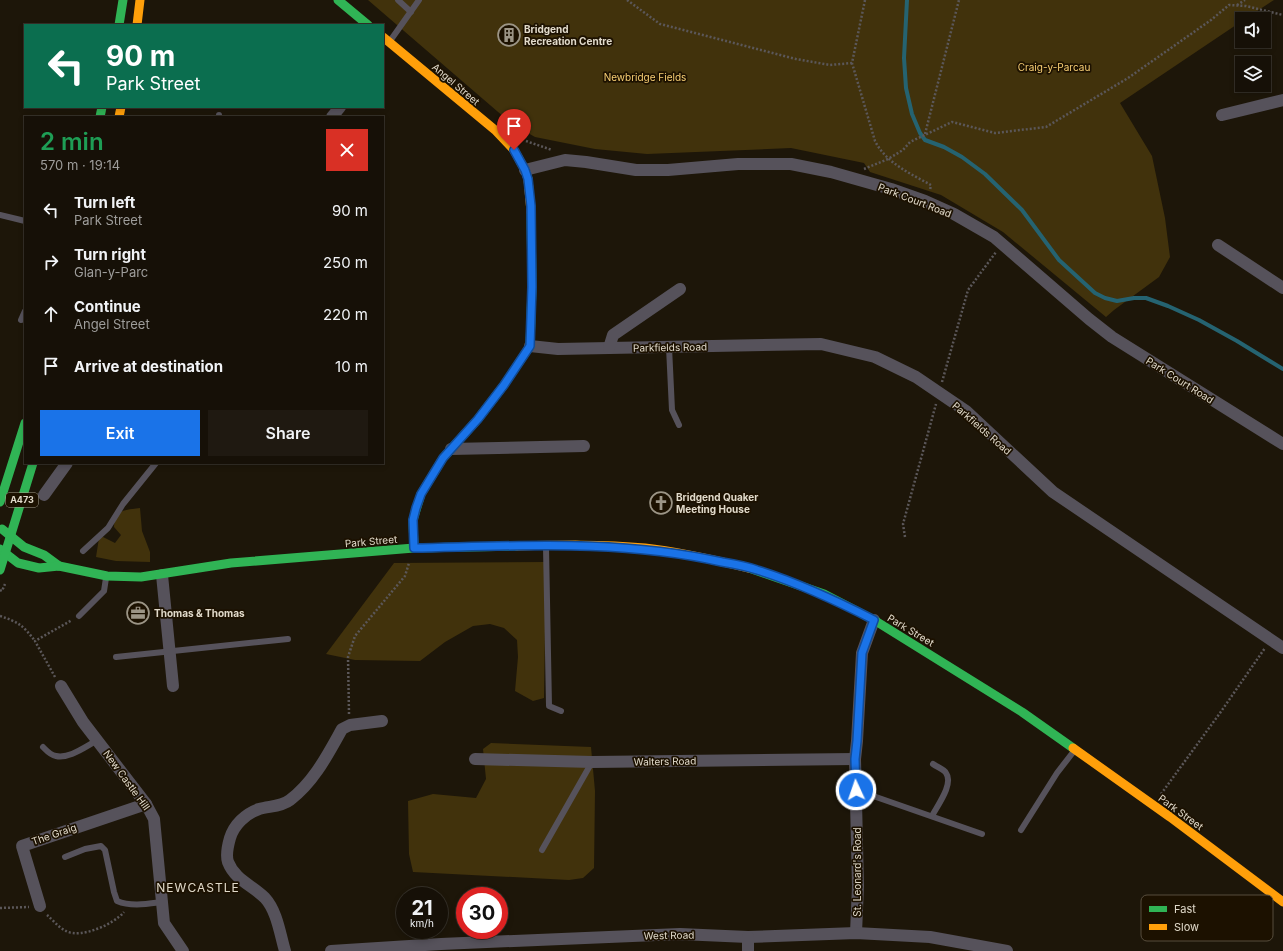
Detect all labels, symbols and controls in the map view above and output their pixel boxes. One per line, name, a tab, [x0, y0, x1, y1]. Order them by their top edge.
map controls	[1235, 12, 1271, 92]
button: sound	[1235, 12, 1271, 48]
building icon: Bridgend Recreation Centre	[496, 22, 522, 48]
place label: Bridgend Recreation Centre	[524, 23, 612, 47]
text: 90 m	[106, 39, 175, 73]
icon: left	[40, 40, 92, 92]
button: layers	[1235, 56, 1271, 92]
street label: Angel Street	[430, 61, 483, 108]
park label: Craig-y-Parcau	[1018, 61, 1090, 73]
park label: Newbridge Fields	[604, 71, 686, 83]
text: Park Street	[106, 73, 200, 94]
pin	[497, 109, 531, 150]
icon: arrive	[503, 115, 525, 137]
text: 2 min	[40, 127, 104, 156]
button: close	[326, 129, 368, 171]
text: 570 m · 19:14	[40, 157, 120, 173]
street label: Park Court Road	[877, 180, 953, 220]
text: Turn left	[74, 193, 135, 212]
icon: left	[40, 199, 62, 221]
text: 90 m	[332, 201, 368, 220]
text: Park Street	[74, 212, 142, 228]
text: Turn right	[74, 245, 146, 264]
icon: right	[40, 251, 62, 273]
text: 250 m	[323, 253, 368, 272]
text: Glan-y-Parc	[74, 264, 148, 280]
text: Continue	[74, 297, 141, 316]
icon: ahead	[40, 303, 62, 325]
text: 220 m	[323, 305, 368, 324]
text: Angel Street	[74, 316, 150, 332]
street label: Parkfields Road	[633, 340, 707, 354]
street label: Park Court Road	[1144, 354, 1216, 406]
icon: arrive	[40, 355, 62, 377]
text: Arrive at destination	[74, 357, 223, 376]
text: 10 m	[335, 357, 368, 376]
street label: Parkfields Road	[950, 399, 1014, 457]
button: Exit	[40, 410, 200, 456]
button: Share	[208, 410, 368, 456]
church icon: Bridgend Quaker Meeting House	[648, 490, 674, 516]
place label: Bridgend Quaker Meeting House	[676, 491, 758, 516]
road number: A473	[6, 493, 38, 507]
street label: Park Street	[344, 533, 398, 549]
office icon: Thomas & Thomas	[125, 600, 151, 626]
place label: Thomas & Thomas	[154, 607, 245, 619]
street label: Park Street	[885, 611, 937, 649]
street label: New Castle Hill	[101, 748, 153, 812]
street label: Walters Road	[634, 754, 696, 768]
position arrow	[835, 769, 877, 811]
street label: Park Street	[1156, 792, 1206, 833]
street label: The Graig	[30, 821, 78, 847]
street label: St. Leonard's Road	[851, 827, 863, 917]
district label: NEWCASTLE	[156, 880, 240, 895]
speed limit sign: 30	[456, 887, 508, 939]
legend	[1141, 895, 1273, 941]
text: 21	[411, 896, 433, 920]
text: Fast	[1174, 902, 1196, 916]
text: km/h	[410, 917, 434, 929]
text: Slow	[1174, 920, 1199, 934]
street label: West Road	[644, 929, 694, 941]

